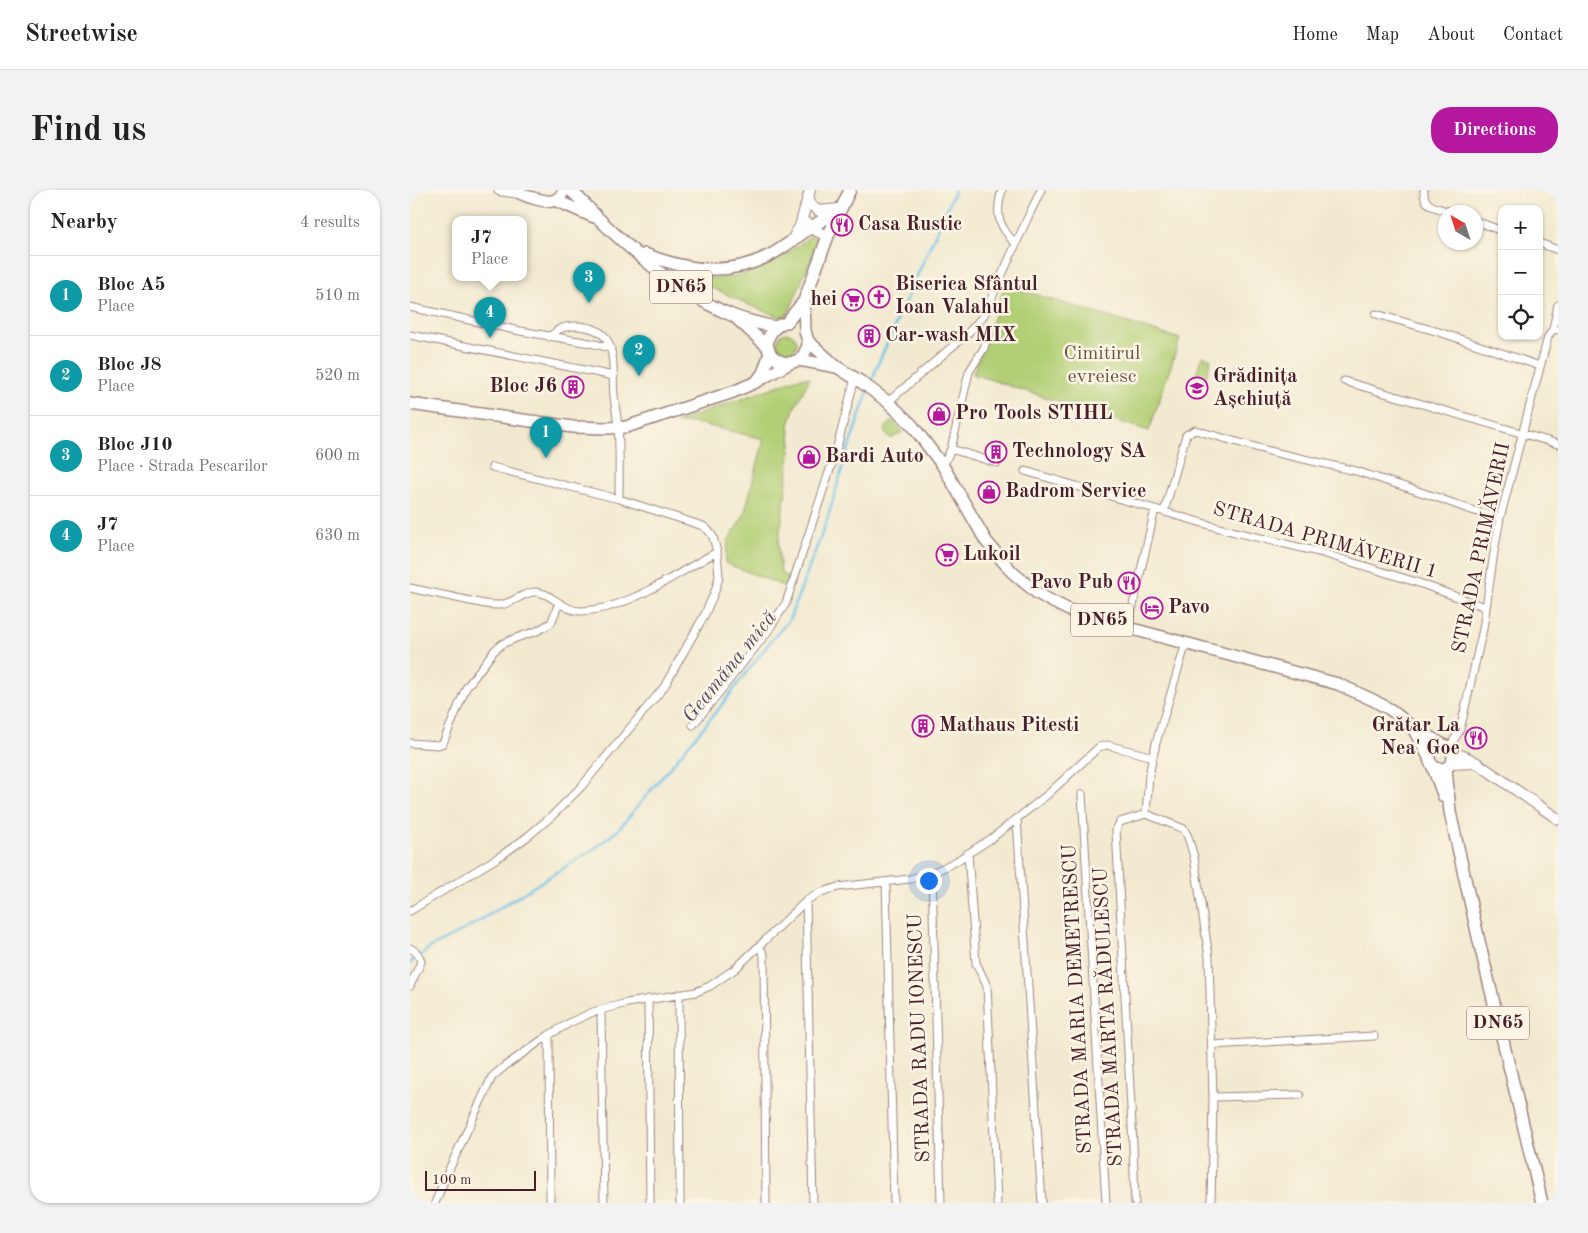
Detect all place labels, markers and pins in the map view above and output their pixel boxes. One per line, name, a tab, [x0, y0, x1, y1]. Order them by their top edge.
restaurant icon: Casa Rustic	[830, 213, 854, 237]
place label: Casa Rustic	[858, 215, 962, 235]
pin: 3	[573, 262, 605, 303]
place label: Biserica Sfântul Ioan Valahul	[895, 275, 1038, 318]
church icon: Biserica Sfântul Ioan Valahul	[867, 285, 891, 309]
supermarket icon: hei	[841, 288, 865, 312]
place label: hei	[810, 290, 837, 310]
pin: 4	[474, 297, 506, 338]
building icon: Car-wash MIX	[857, 324, 881, 348]
place label: Car-wash MIX	[885, 326, 1016, 346]
pin: 2	[623, 335, 655, 376]
place label: Grădinița Așchiuță	[1213, 367, 1297, 410]
building icon: Bloc J6	[561, 375, 585, 399]
school or university icon: Grădinița Așchiuță	[1185, 376, 1209, 400]
place label: Bloc J6	[489, 377, 557, 397]
shop icon: Pro Tools STIHL	[927, 402, 951, 426]
place label: Pro Tools STIHL	[955, 404, 1112, 424]
pin: 1	[530, 417, 562, 458]
building icon: Technology SA	[984, 440, 1008, 464]
place label: Technology SA	[1012, 442, 1146, 462]
shop icon: Bardi Auto	[797, 445, 821, 469]
place label: Bardi Auto	[825, 447, 924, 467]
shop icon: Badrom Service	[977, 480, 1001, 504]
place label: Badrom Service	[1005, 482, 1146, 502]
supermarket icon: Lukoil	[935, 543, 959, 567]
place label: Lukoil	[963, 545, 1021, 565]
restaurant icon: Pavo Pub	[1117, 571, 1141, 595]
place label: Pavo Pub	[1030, 573, 1113, 593]
hotel icon: Pavo	[1140, 596, 1164, 620]
place label: Pavo	[1168, 598, 1210, 618]
building icon: Mathaus Pitesti	[911, 714, 935, 738]
place label: Mathaus Pitesti	[939, 716, 1079, 736]
place label: Grătar La Nea' Goe	[1371, 716, 1460, 759]
restaurant icon: Grătar La Nea' Goe	[1464, 726, 1488, 750]

